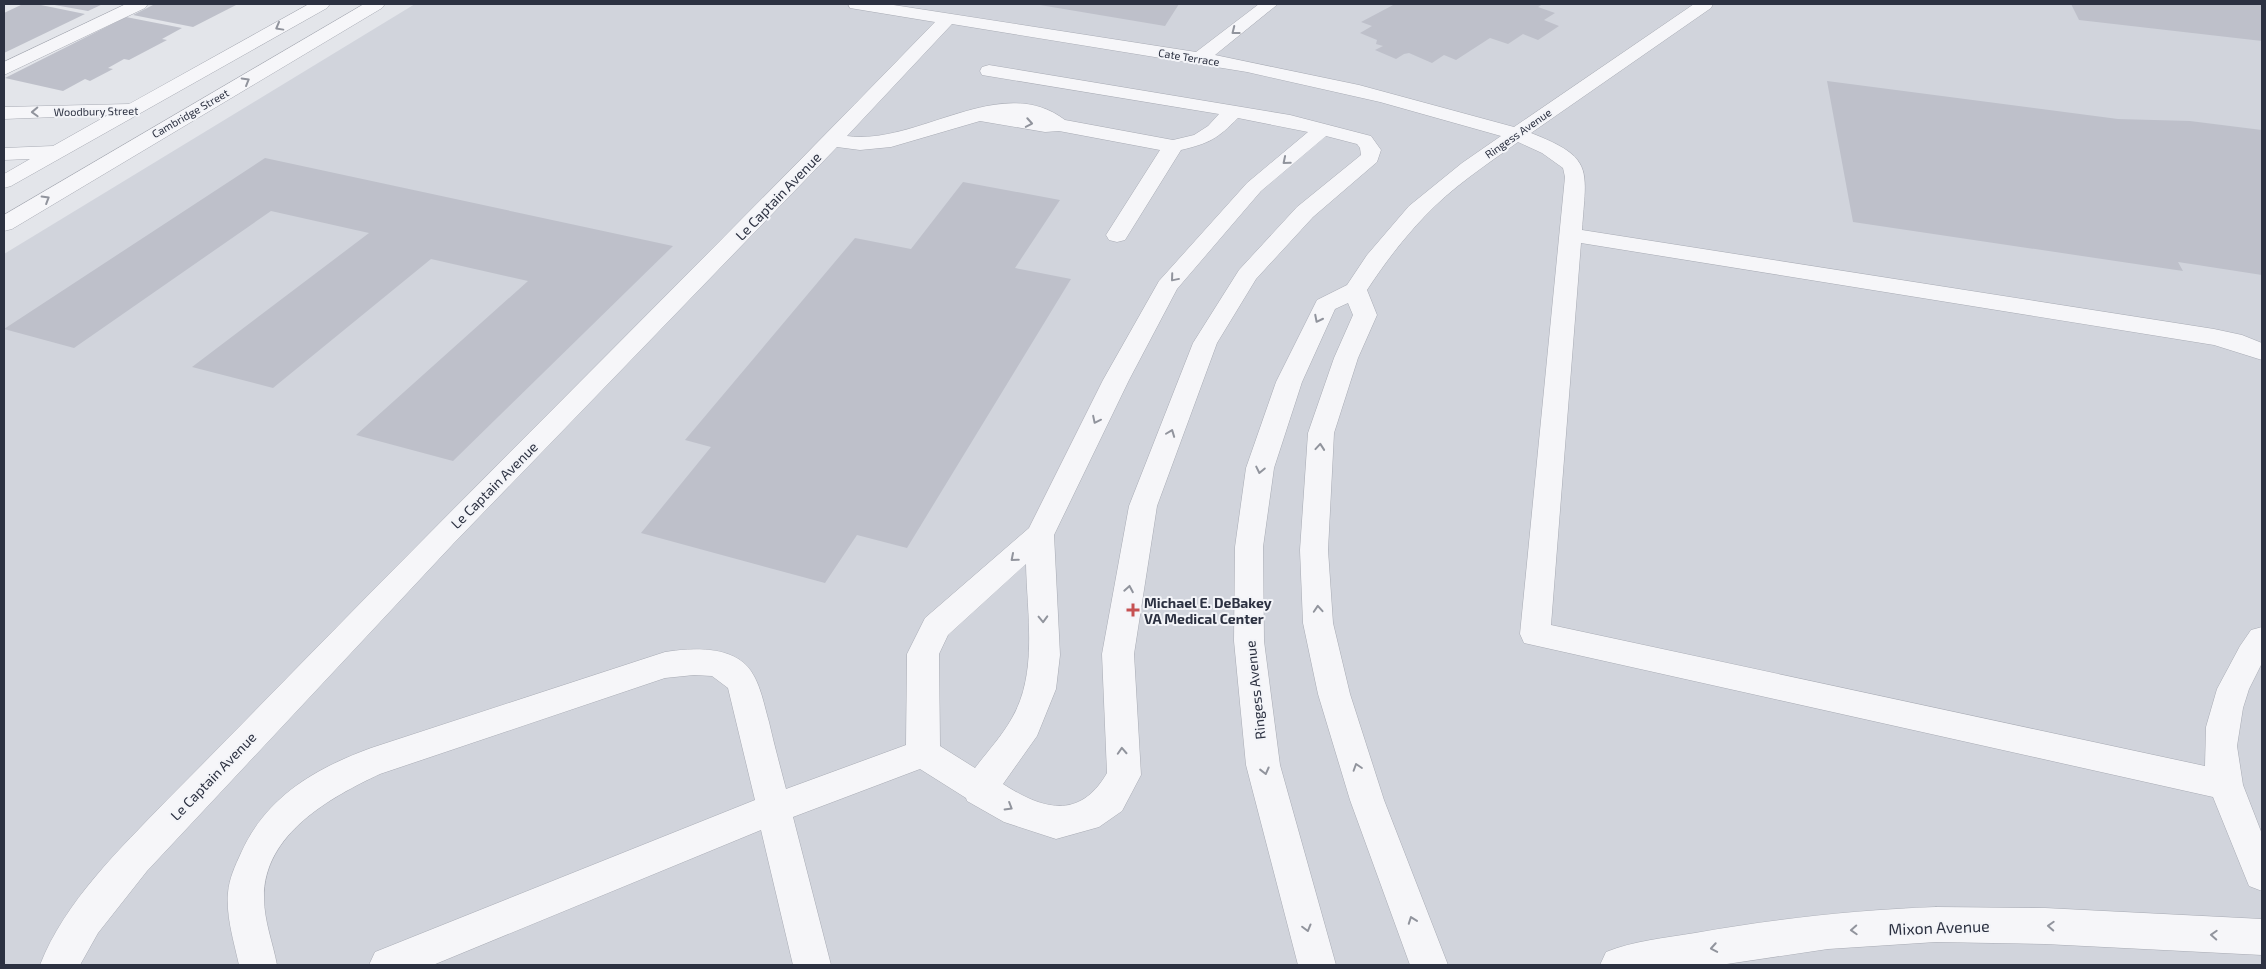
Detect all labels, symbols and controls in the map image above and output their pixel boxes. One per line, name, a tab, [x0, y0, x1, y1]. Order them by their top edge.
one-way arrow	[275, 21, 284, 31]
one-way arrow	[1231, 25, 1241, 34]
street label: Cate Terrace	[1157, 46, 1221, 68]
one-way arrow	[240, 77, 249, 87]
street label: Cambridge Street	[149, 86, 231, 140]
street label: Woodbury Street	[54, 104, 138, 118]
street label: Ringess Avenue	[1482, 105, 1554, 161]
one-way arrow	[31, 107, 38, 117]
one-way arrow	[1024, 118, 1033, 128]
street label: Le Captain Avenue	[732, 148, 824, 244]
one-way arrow	[1282, 155, 1291, 164]
one-way arrow	[40, 196, 49, 206]
one-way arrow	[1171, 272, 1180, 281]
one-way arrow	[1314, 313, 1324, 322]
one-way arrow	[1092, 415, 1102, 424]
one-way arrow	[1165, 430, 1175, 438]
street label: Le Captain Avenue	[447, 438, 541, 532]
one-way arrow	[1314, 443, 1325, 451]
one-way arrow	[1256, 466, 1266, 475]
one-way arrow	[1011, 552, 1020, 561]
one-way arrow	[1123, 585, 1133, 594]
place label: Michael E. DeBakey VA Medical Center	[1144, 594, 1272, 627]
marker: Michael E. DeBakey VA Medical Center	[1126, 603, 1140, 617]
one-way arrow	[1312, 605, 1323, 613]
one-way arrow	[1038, 615, 1048, 623]
street label: Ringess Avenue	[1241, 640, 1269, 740]
street label: Le Captain Avenue	[167, 728, 259, 824]
one-way arrow	[1117, 747, 1128, 755]
one-way arrow	[1352, 763, 1362, 771]
one-way arrow	[1259, 766, 1269, 774]
one-way arrow	[1003, 800, 1012, 810]
one-way arrow	[1408, 916, 1418, 924]
street label: Mixon Avenue	[1888, 916, 1990, 938]
one-way arrow	[2047, 920, 2055, 931]
one-way arrow	[1301, 923, 1311, 931]
one-way arrow	[1850, 924, 1858, 935]
one-way arrow	[2209, 929, 2217, 940]
one-way arrow	[1710, 943, 1719, 953]

